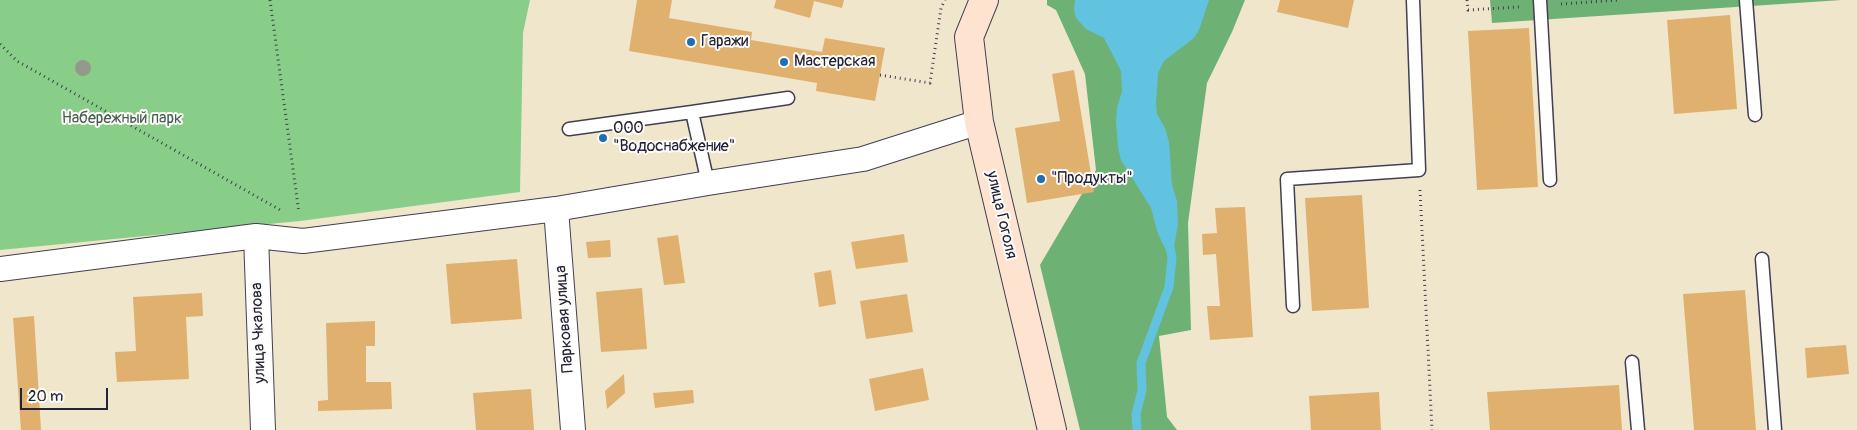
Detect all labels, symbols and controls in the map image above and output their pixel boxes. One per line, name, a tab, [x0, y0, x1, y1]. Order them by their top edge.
place label: Гаражи	[701, 32, 748, 52]
marker: Гаражи	[685, 36, 697, 48]
place label: Мастерская	[794, 52, 876, 72]
marker: Мастерская	[778, 56, 790, 68]
park label: Набережный парк	[62, 109, 182, 129]
place label: ООО "Водоснабжение"	[613, 119, 735, 157]
marker: ООО "Водоснабжение"	[597, 132, 609, 144]
street label: улица Гоголя	[982, 169, 1020, 261]
place label: "Продукты"	[1051, 169, 1133, 189]
marker: "Продукты"	[1035, 173, 1047, 185]
street label: Парковая улица	[552, 265, 578, 373]
street label: улица Чкалова	[248, 282, 270, 384]
scale bar	[22, 378, 110, 410]
text: 20 m	[28, 387, 63, 406]

